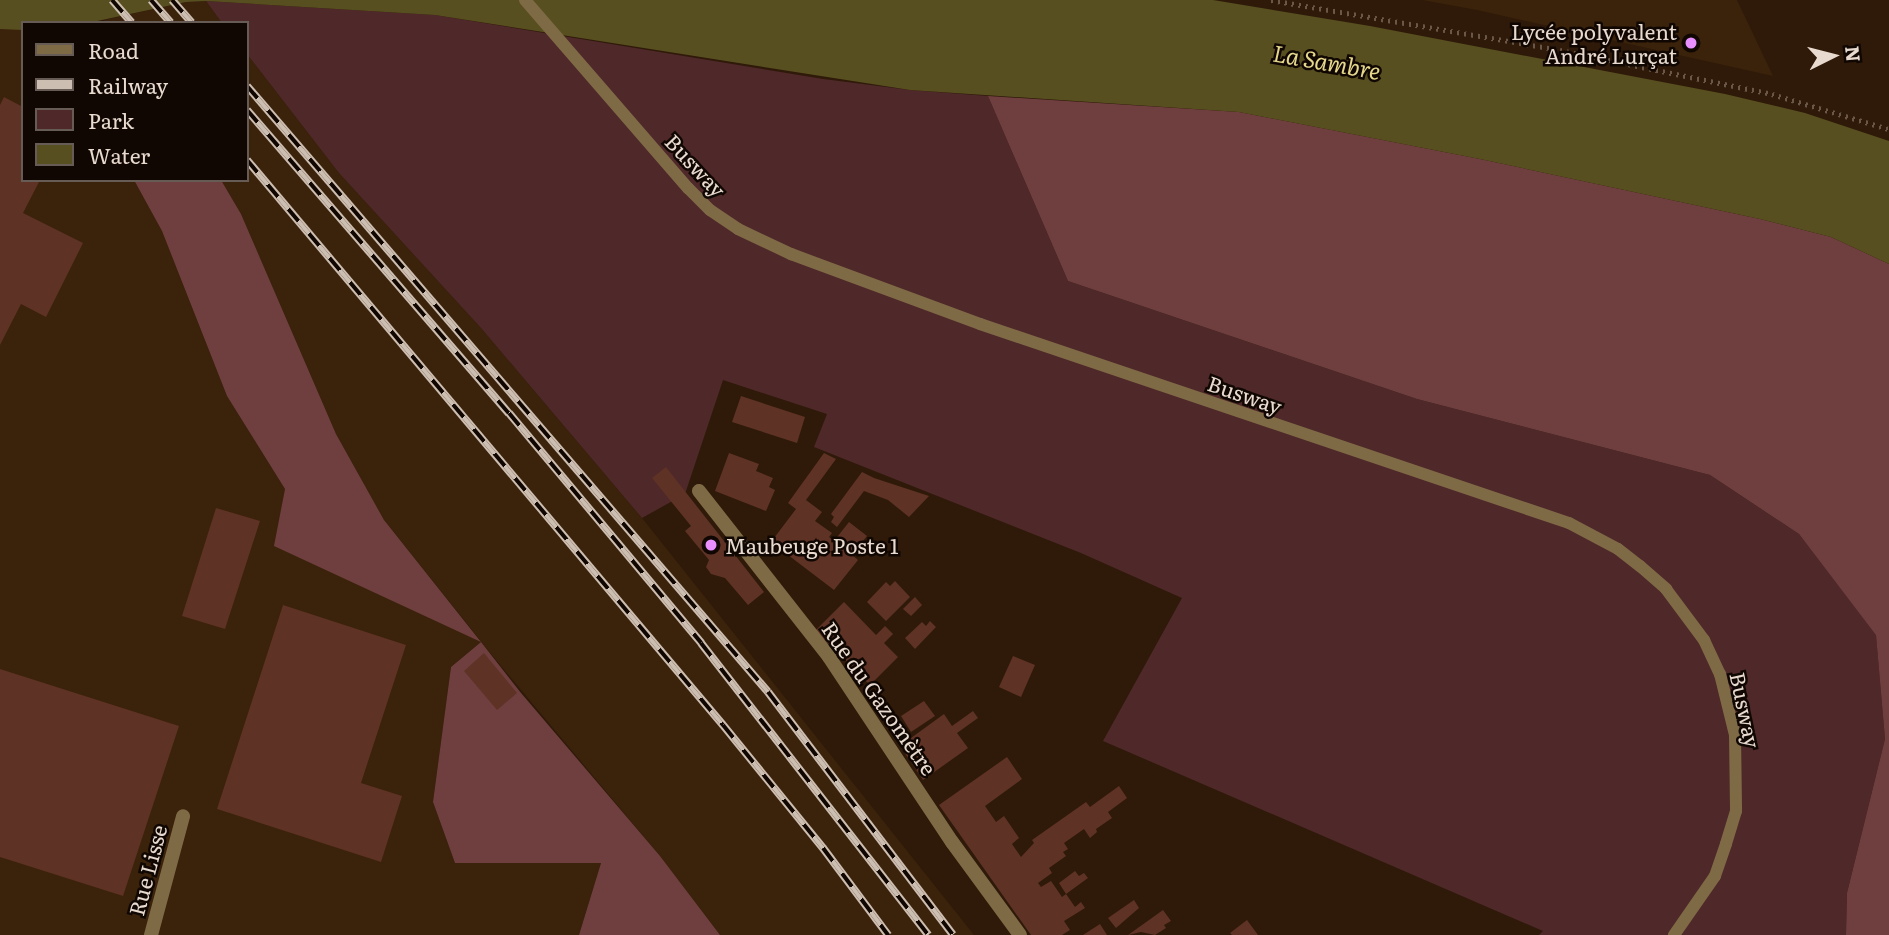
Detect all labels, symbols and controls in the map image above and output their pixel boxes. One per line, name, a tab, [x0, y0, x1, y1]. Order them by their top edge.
place label: Lycée polyvalent André Lurçat	[1511, 18, 1677, 68]
legend	[21, 21, 248, 182]
north arrow	[1798, 21, 1868, 91]
text: Road	[88, 34, 139, 65]
marker: Lycée polyvalent André Lurçat	[1683, 35, 1699, 51]
water label: La Sambre	[1271, 38, 1383, 84]
text: N	[1839, 44, 1869, 63]
text: Railway	[88, 69, 168, 100]
text: Park	[88, 104, 134, 135]
street label: Busway	[661, 128, 731, 202]
text: Water	[88, 139, 150, 170]
street label: Busway	[1205, 370, 1285, 418]
place label: Maubeuge Poste 1	[725, 532, 899, 558]
marker: Maubeuge Poste 1	[703, 537, 719, 553]
street label: Rue du Gazomètre	[818, 616, 942, 780]
street label: Busway	[1726, 670, 1766, 750]
street label: Rue Lisse	[123, 822, 171, 918]

